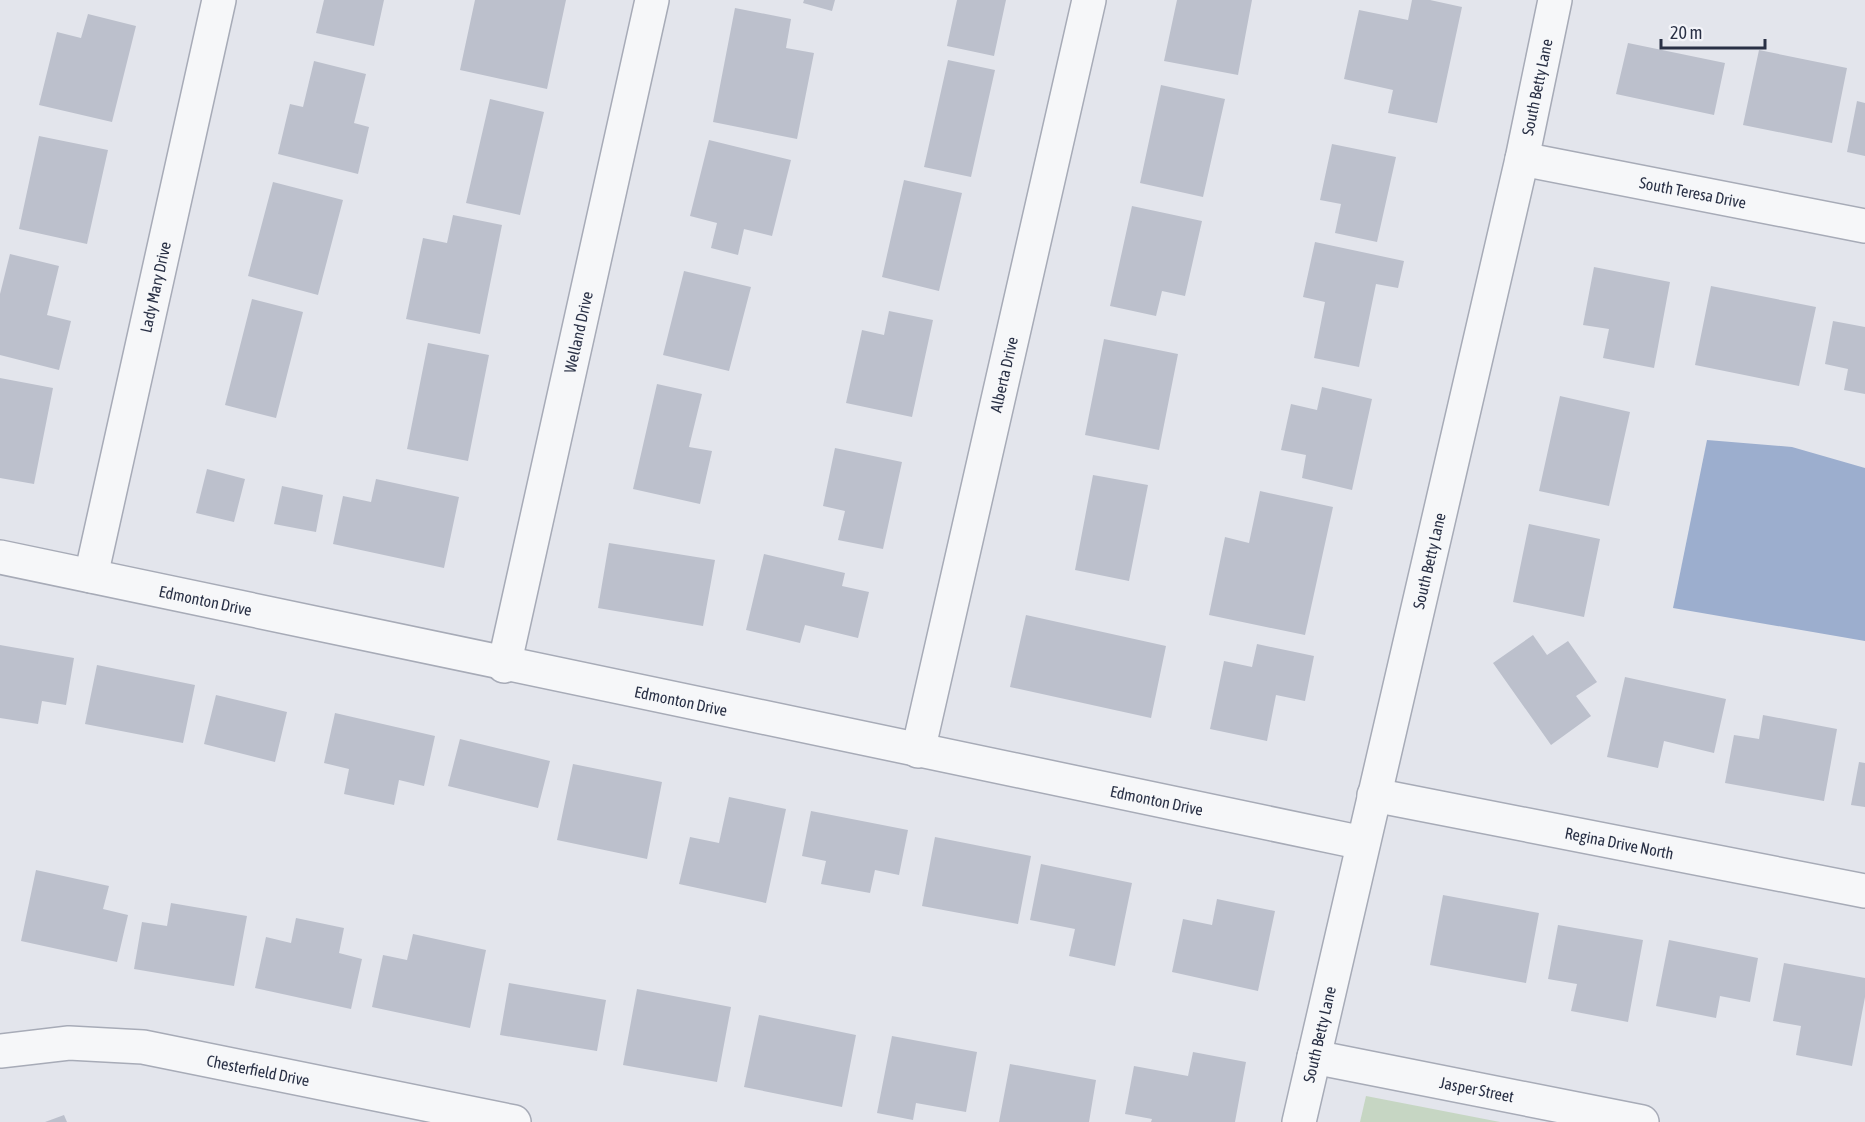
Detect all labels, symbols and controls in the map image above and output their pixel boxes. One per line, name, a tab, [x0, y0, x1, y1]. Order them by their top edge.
scale bar	[1661, 12, 1764, 50]
text: 20 m	[1670, 22, 1702, 43]
street label: South Betty Lane	[1518, 37, 1556, 137]
street label: South Teresa Drive	[1638, 173, 1748, 212]
street label: Lady Mary Drive	[136, 240, 174, 334]
street label: Welland Drive	[560, 290, 596, 375]
street label: Alberta Drive	[986, 335, 1021, 414]
street label: South Betty Lane	[1409, 511, 1449, 611]
street label: Edmonton Drive	[157, 582, 253, 619]
street label: Edmonton Drive	[633, 682, 729, 719]
street label: Edmonton Drive	[1109, 782, 1205, 819]
street label: Regina Drive North	[1563, 824, 1675, 862]
street label: South Betty Lane	[1299, 984, 1339, 1084]
street label: Chesterfield Drive	[205, 1051, 311, 1089]
street label: Jasper Street	[1438, 1073, 1516, 1105]

